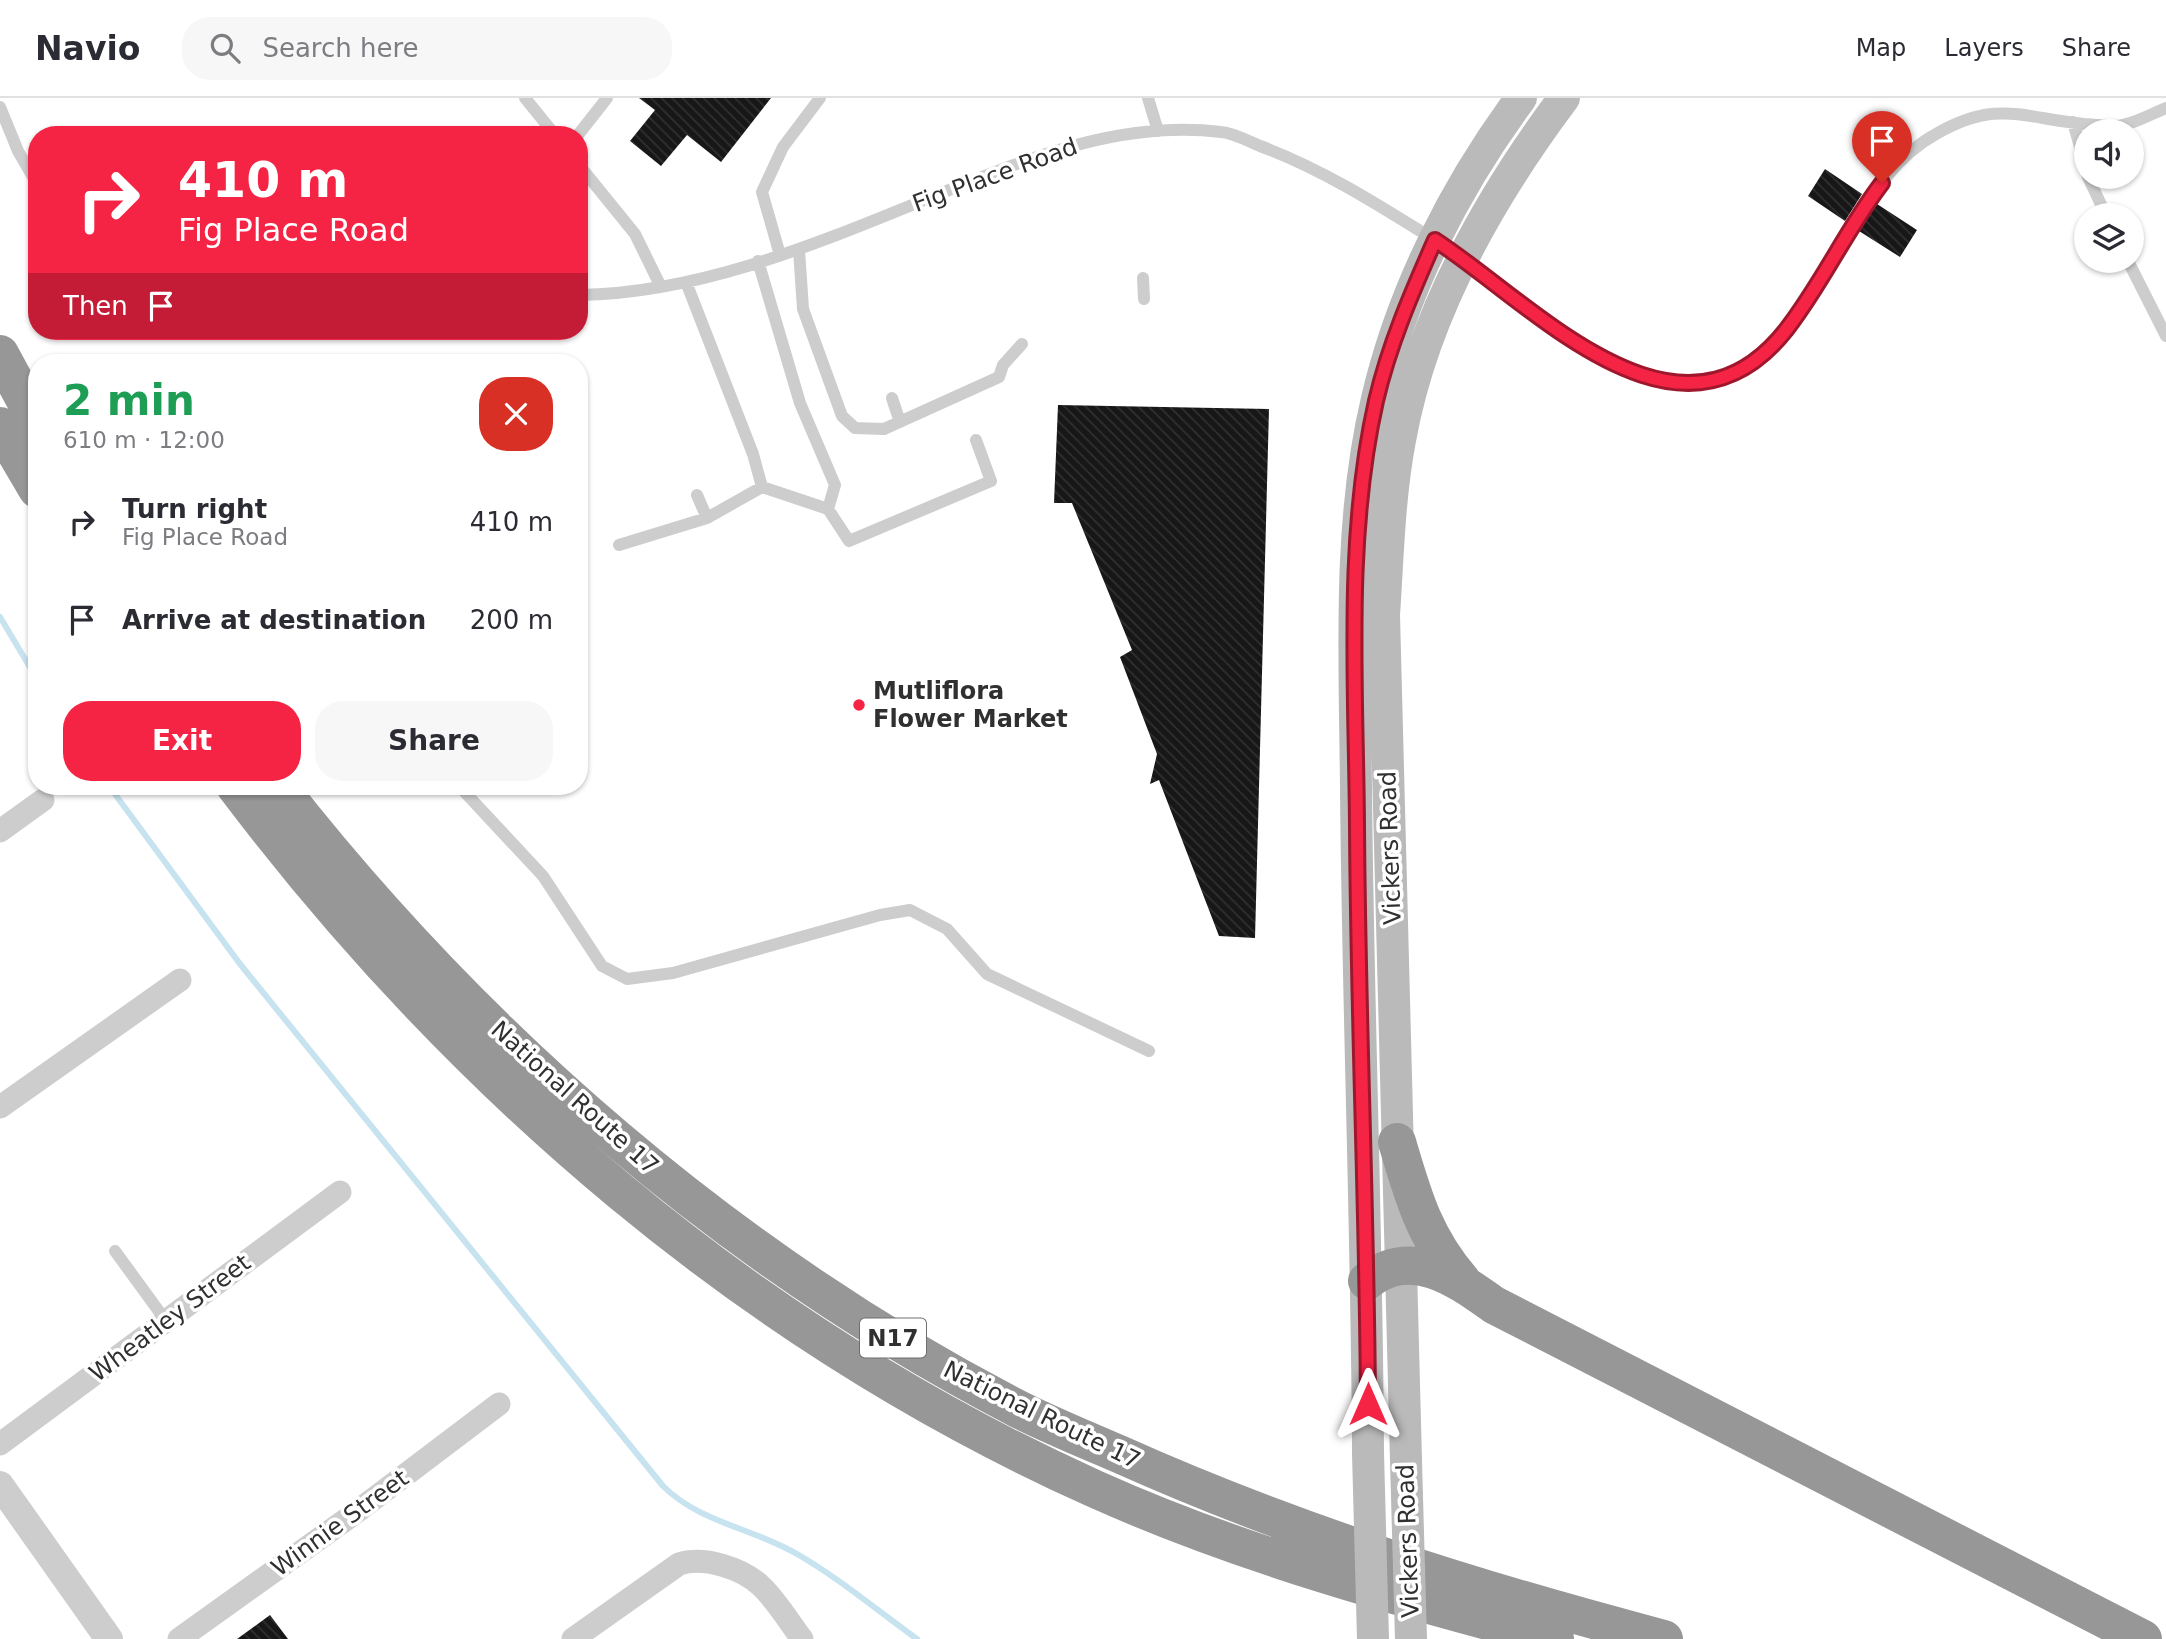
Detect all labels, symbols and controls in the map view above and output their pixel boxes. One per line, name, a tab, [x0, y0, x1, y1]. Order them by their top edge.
search box	[182, 17, 672, 80]
text: Navio	[35, 29, 140, 68]
icon: search	[206, 29, 244, 67]
text: Search here	[262, 33, 419, 63]
text: Map	[1856, 34, 1906, 62]
text: Layers	[1944, 34, 2024, 62]
text: Share	[2062, 34, 2131, 62]
pin	[1852, 111, 1912, 183]
map controls	[2074, 119, 2144, 273]
button: sound	[2074, 119, 2144, 189]
icon: arrive	[1863, 122, 1901, 160]
street label: Fig Place Road	[909, 132, 1081, 218]
text: 410 m	[178, 152, 348, 209]
icon: right	[63, 154, 154, 245]
button: layers	[2074, 203, 2144, 273]
text: Fig Place Road	[178, 211, 409, 249]
icon: arrive	[142, 287, 180, 325]
text: Then	[63, 291, 128, 321]
text: 2 min	[63, 376, 195, 425]
button: close	[479, 377, 553, 451]
text: 610 m · 12:00	[63, 427, 225, 453]
text: Turn right	[122, 494, 267, 524]
icon: right	[63, 503, 101, 541]
text: 410 m	[470, 507, 553, 537]
text: Fig Place Road	[122, 524, 288, 550]
icon: arrive	[63, 601, 101, 639]
text: Arrive at destination	[122, 605, 426, 635]
text: 200 m	[470, 605, 553, 635]
place label: Mutliflora Flower Market	[873, 677, 1068, 733]
marker: Mutliflora Flower Market	[851, 697, 867, 713]
button: Exit	[63, 701, 301, 781]
button: Share	[315, 701, 553, 781]
street label: Vickers Road	[1373, 771, 1407, 925]
street label: National Route 17	[486, 1016, 664, 1180]
street label: Wheatley Street	[84, 1248, 256, 1388]
road number: N17	[860, 1318, 926, 1358]
street label: National Route 17	[939, 1355, 1145, 1475]
position arrow	[1331, 1367, 1405, 1441]
street label: Winnie Street	[266, 1464, 414, 1582]
street label: Vickers Road	[1391, 1464, 1425, 1618]

